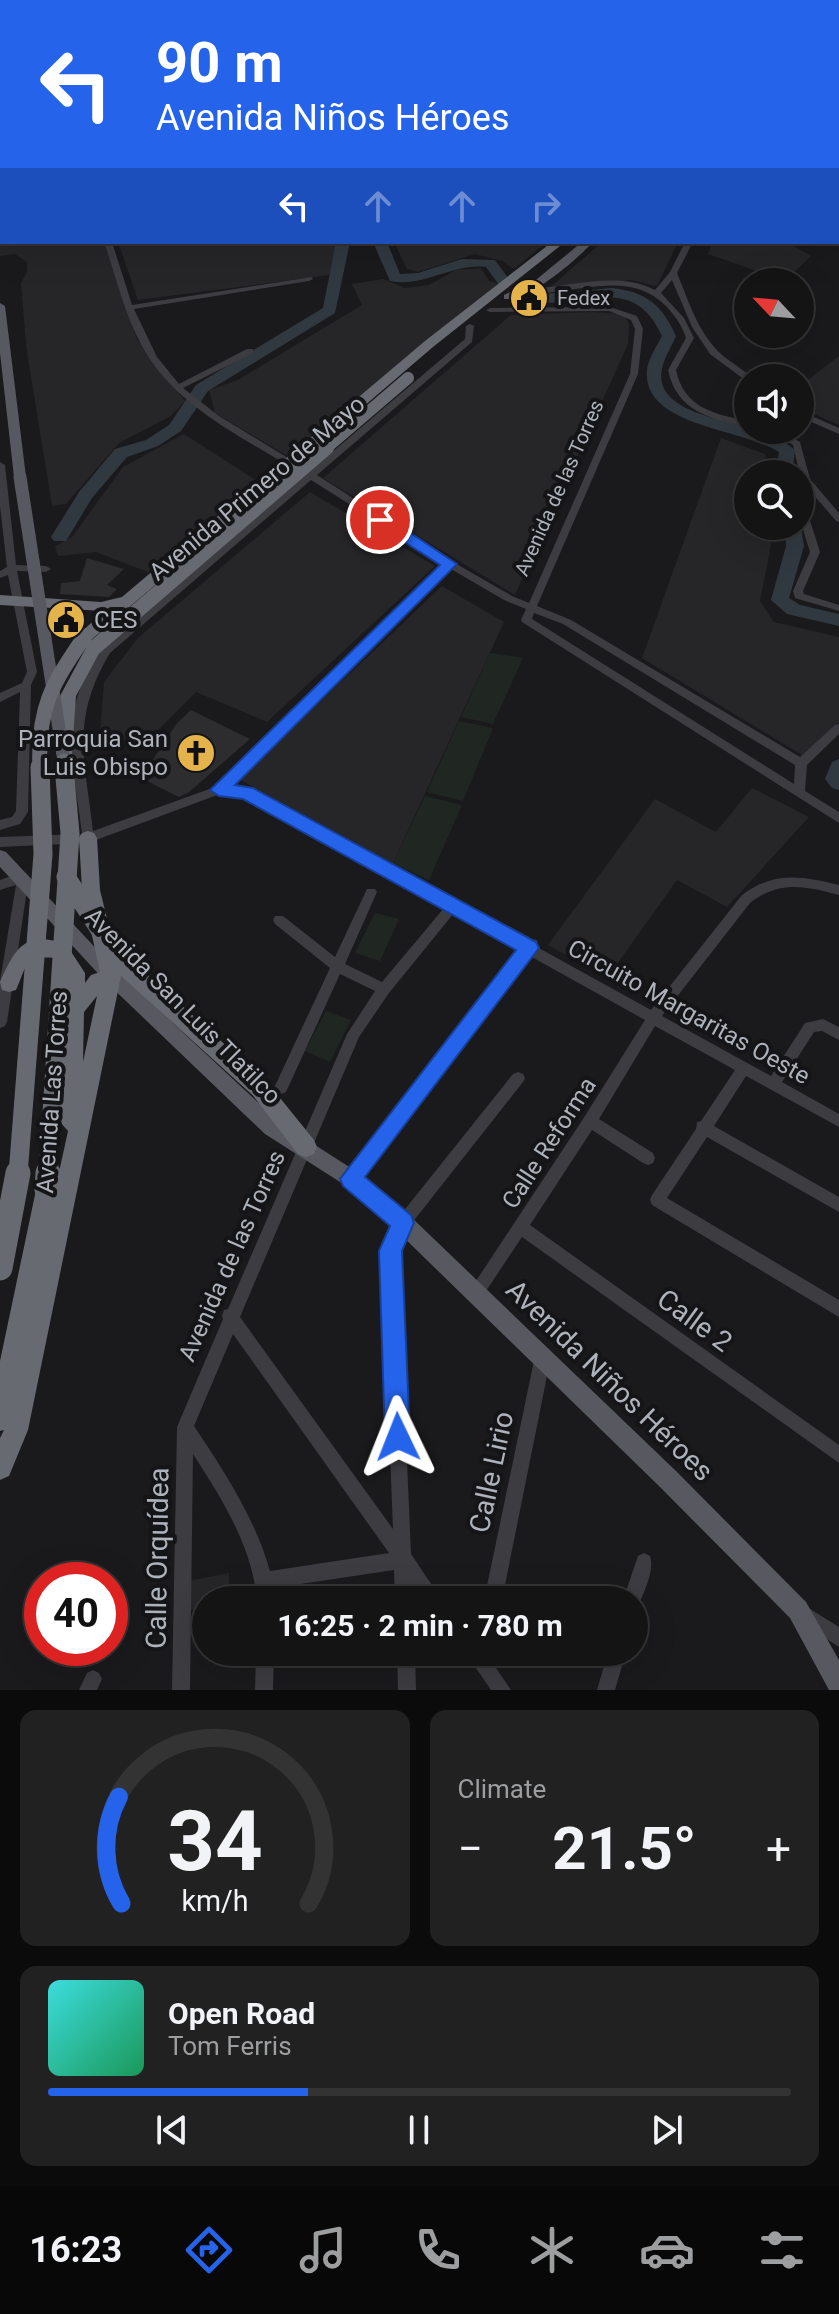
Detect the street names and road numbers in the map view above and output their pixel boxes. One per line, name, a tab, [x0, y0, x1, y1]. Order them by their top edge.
street label: Avenida Primero de Mayo	[144, 390, 370, 586]
street label: Avenida de las Torres	[509, 396, 609, 580]
street label: Avenida San Luis Tlatilco	[79, 902, 287, 1110]
street label: Circuito Margaritas Oeste	[563, 934, 815, 1090]
street label: Avenida Las Torres	[31, 990, 73, 1194]
street label: Calle Reforma	[496, 1072, 602, 1214]
street label: Avenida de las Torres	[173, 1146, 291, 1366]
street label: Avenida Niños Héroes	[499, 1273, 720, 1488]
street label: Calle 2	[651, 1282, 739, 1359]
street label: Calle Lirio	[463, 1409, 520, 1536]
street label: Calle Orquídea	[139, 1467, 176, 1649]

